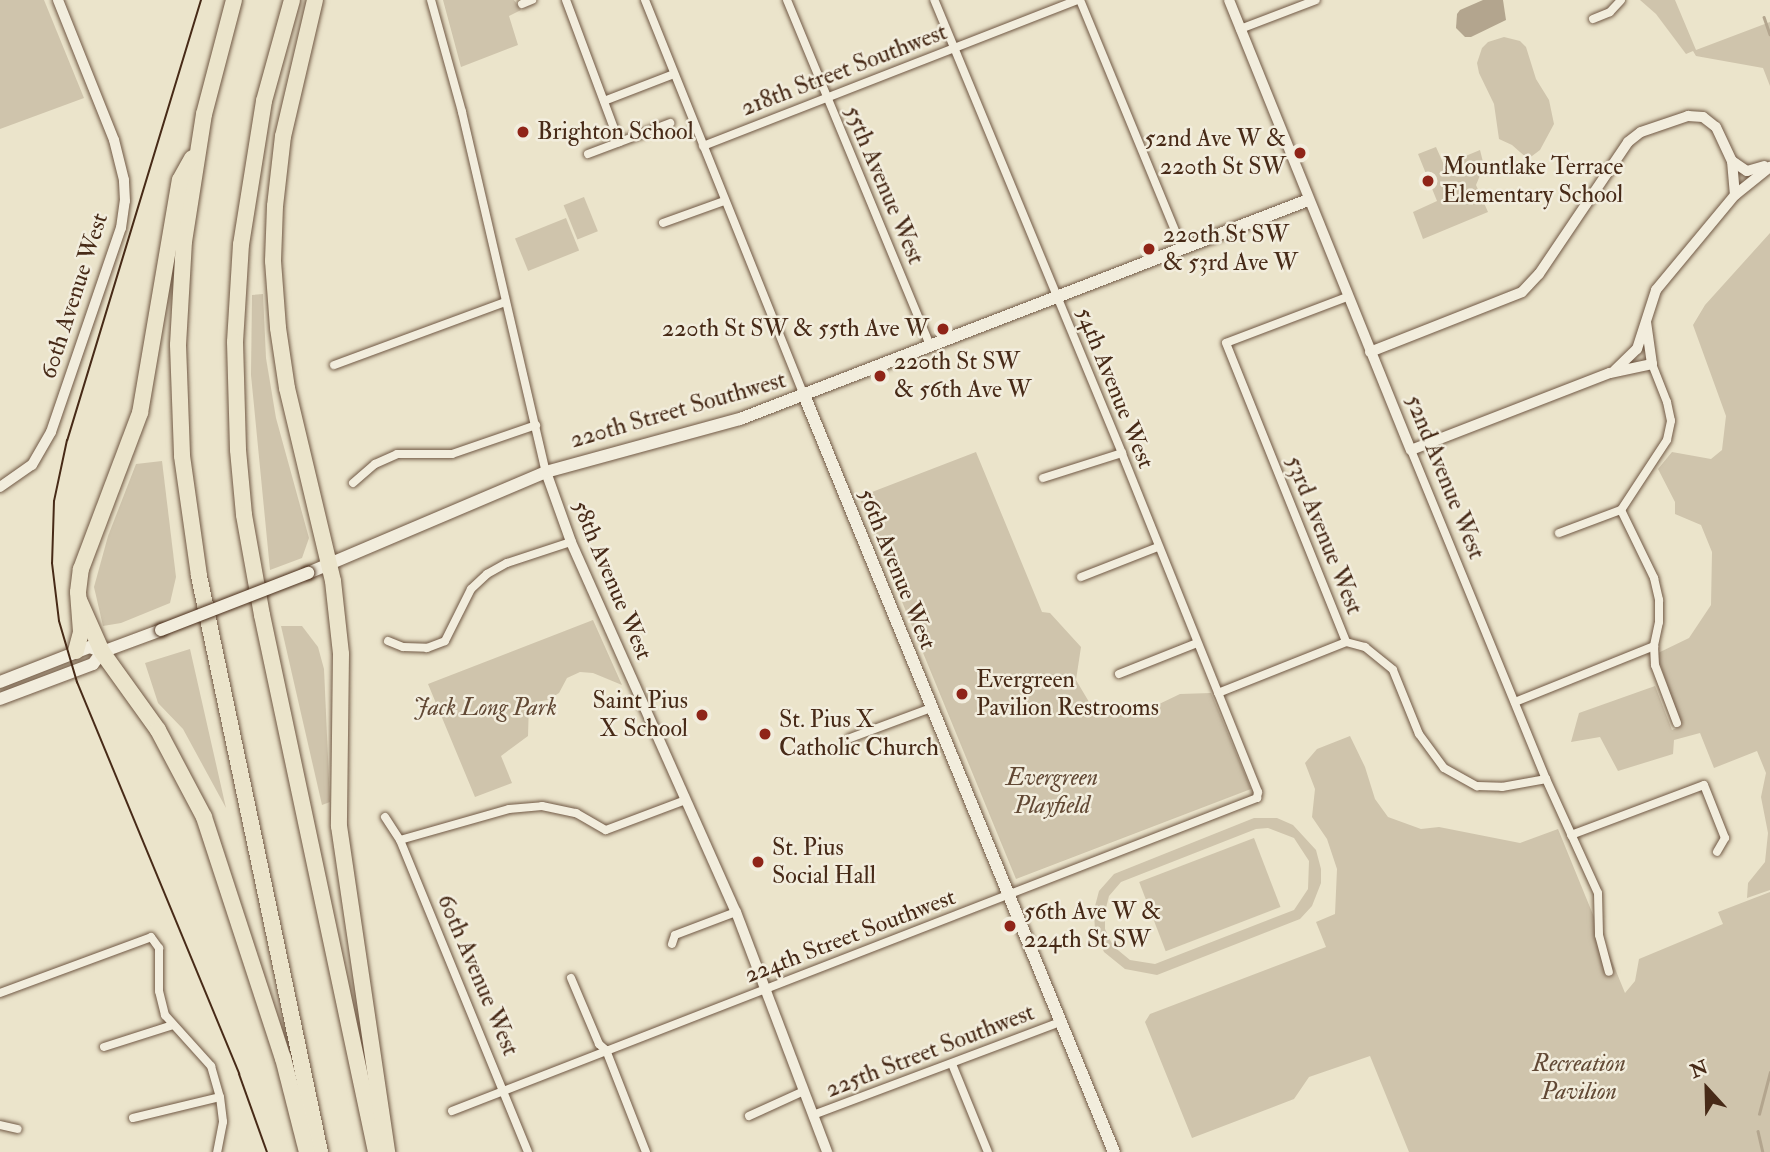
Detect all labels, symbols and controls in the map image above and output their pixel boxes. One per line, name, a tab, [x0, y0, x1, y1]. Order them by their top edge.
street label: 218th Street Southwest	[737, 17, 951, 123]
street label: 55th Avenue West	[838, 101, 930, 269]
place label: Brighton School	[537, 118, 694, 146]
marker: Brighton School	[515, 124, 531, 140]
place label: 52nd Ave W & 220th St SW	[1145, 125, 1286, 181]
marker: 52nd Ave W & 220th St SW	[1292, 145, 1308, 161]
place label: Mountlake Terrace Elementary School	[1442, 153, 1623, 209]
marker: Mountlake Terrace Elementary School	[1420, 173, 1436, 189]
street label: 60th Avenue West	[34, 209, 114, 383]
place label: 220th St SW & 53rd Ave W	[1163, 221, 1298, 277]
marker: 220th St SW & 53rd Ave W	[1141, 241, 1157, 257]
street label: 54th Avenue West	[1070, 303, 1160, 473]
place label: 220th St SW & 55th Ave W	[662, 315, 929, 343]
marker: 220th St SW & 55th Ave W	[935, 321, 951, 337]
place label: 220th St SW & 56th Ave W	[894, 348, 1031, 404]
street label: 220th Street Southwest	[567, 365, 789, 455]
marker: 220th St SW & 56th Ave W	[872, 368, 888, 384]
street label: 52nd Avenue West	[1399, 391, 1491, 563]
street label: 53rd Avenue West	[1279, 452, 1369, 618]
street label: 56th Avenue West	[852, 484, 942, 654]
street label: 58th Avenue West	[566, 496, 658, 664]
place label: Evergreen Pavilion Restrooms	[976, 666, 1159, 722]
marker: Evergreen Pavilion Restrooms	[954, 686, 970, 702]
place label: Saint Pius X School	[592, 687, 688, 743]
park label: Jack Long Park	[413, 694, 557, 722]
place label: St. Pius X Catholic Church	[779, 706, 939, 762]
marker: Saint Pius X School	[694, 707, 710, 723]
marker: St. Pius X Catholic Church	[757, 726, 773, 742]
park label: Evergreen Playfield	[1006, 764, 1098, 820]
place label: St. Pius Social Hall	[772, 834, 876, 890]
marker: St. Pius Social Hall	[750, 854, 766, 870]
street label: 224th Street Southwest	[740, 882, 960, 990]
street label: 60th Avenue West	[431, 890, 525, 1060]
place label: 56th Ave W & 224th St SW	[1024, 898, 1161, 954]
marker: 56th Ave W & 224th St SW	[1002, 918, 1018, 934]
street label: 225th Street Southwest	[822, 998, 1038, 1104]
park label: Recreation Pavilion	[1532, 1050, 1626, 1106]
north arrow	[1672, 1054, 1742, 1124]
text: N	[1687, 1055, 1712, 1084]

